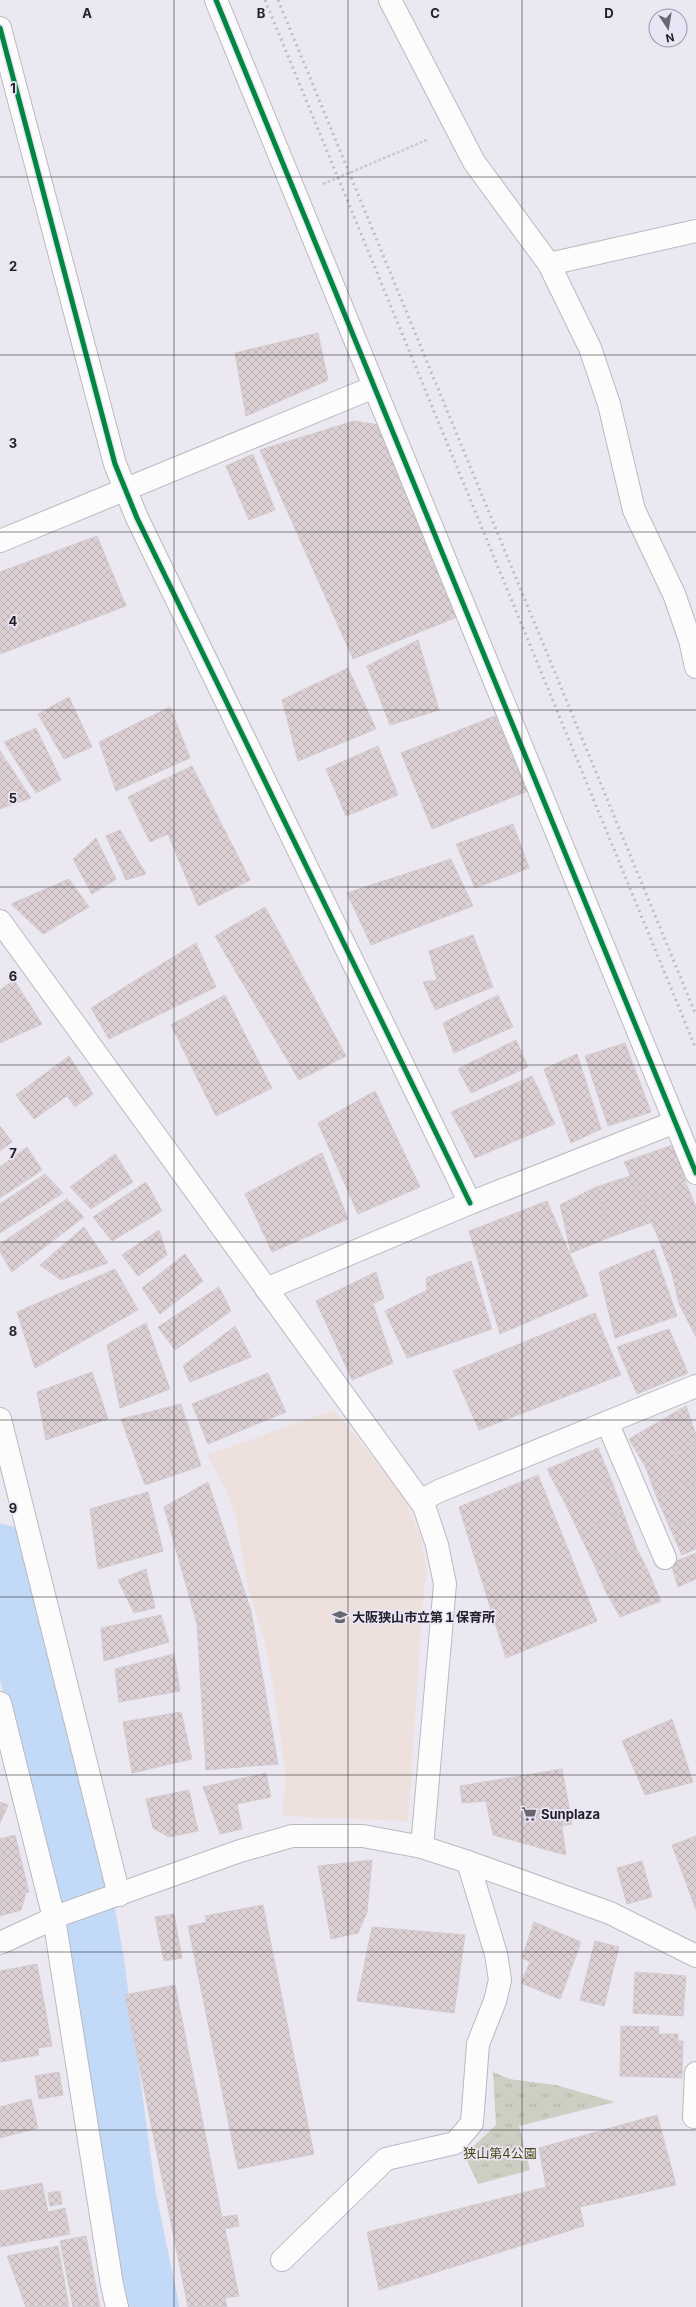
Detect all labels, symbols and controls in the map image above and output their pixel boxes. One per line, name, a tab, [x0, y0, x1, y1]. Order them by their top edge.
text: A	[82, 5, 92, 21]
text: B	[257, 5, 266, 21]
text: C	[430, 5, 440, 21]
text: D	[604, 5, 614, 21]
north arrow	[648, 8, 688, 48]
text: N	[665, 30, 676, 46]
text: 1	[10, 80, 16, 96]
text: 2	[9, 258, 17, 274]
text: 3	[9, 435, 17, 451]
text: 4	[9, 613, 18, 629]
text: 5	[9, 790, 17, 806]
text: 6	[9, 968, 17, 984]
text: 7	[9, 1145, 17, 1161]
text: 8	[9, 1323, 17, 1339]
text: 9	[9, 1500, 17, 1516]
school or university icon: 大阪狭山市立第１保育所	[331, 1608, 349, 1626]
place label: 大阪狭山市立第１保育所	[352, 1609, 495, 1625]
supermarket icon: Sunplaza	[520, 1805, 538, 1823]
place label: Sunplaza	[541, 1806, 600, 1822]
park label: 狭山第4公園	[463, 2145, 537, 2161]

